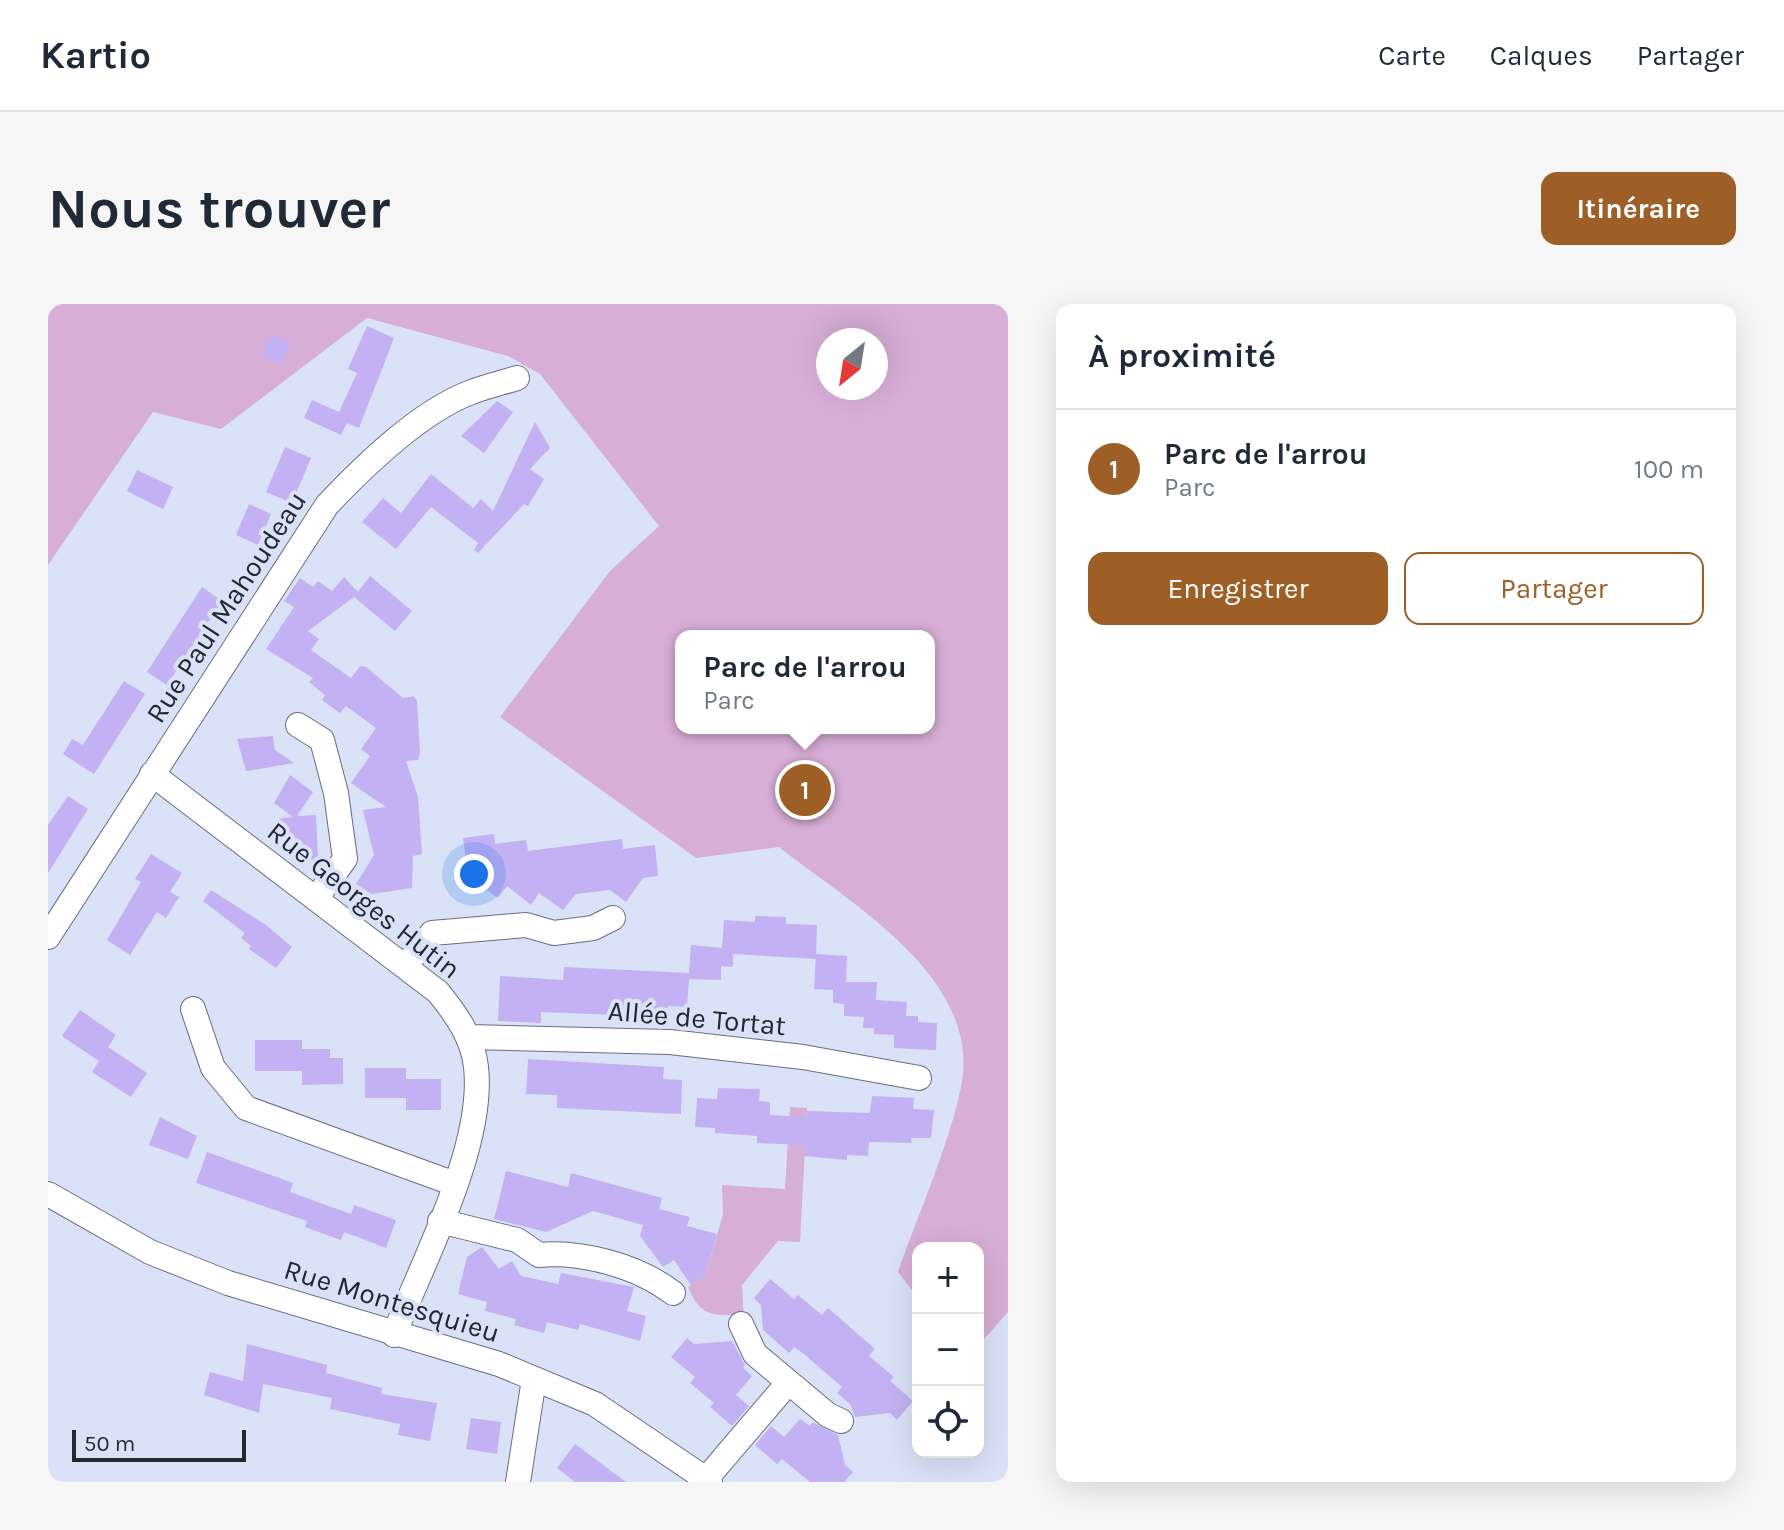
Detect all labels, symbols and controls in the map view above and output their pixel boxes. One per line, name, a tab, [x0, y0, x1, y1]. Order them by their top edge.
text: Kartio	[40, 33, 151, 78]
text: Carte	[1378, 39, 1446, 72]
text: Calques	[1490, 39, 1593, 72]
text: Partager	[1637, 39, 1744, 72]
button: Itinéraire	[1541, 172, 1736, 245]
text: Nous trouver	[48, 176, 390, 241]
north arrow	[816, 328, 888, 400]
text: À proximité	[1088, 336, 1276, 376]
text: Parc de l'arrou	[1164, 436, 1368, 472]
text: 1	[1109, 454, 1119, 485]
text: 100 m	[1634, 454, 1704, 485]
text: Parc	[1164, 472, 1216, 503]
street label: Rue Paul Mahoudeau	[139, 485, 313, 729]
button: Enregistrer	[1088, 552, 1388, 625]
button: Partager	[1404, 552, 1704, 625]
popup	[675, 630, 935, 734]
text: Parc de l'arrou	[703, 649, 907, 685]
text: Parc	[703, 685, 755, 716]
pin: 1	[779, 760, 831, 820]
street label: Rue Georges Hutin	[261, 814, 467, 986]
your location	[454, 854, 494, 894]
street label: Allée de Tortat	[607, 994, 787, 1042]
map controls	[912, 1242, 984, 1458]
button: +	[912, 1242, 984, 1314]
street label: Rue Montesquieu	[280, 1253, 504, 1349]
button: −	[912, 1314, 984, 1386]
button: locate	[912, 1386, 984, 1458]
scale bar	[72, 1426, 246, 1462]
text: 50 m	[84, 1431, 135, 1457]

